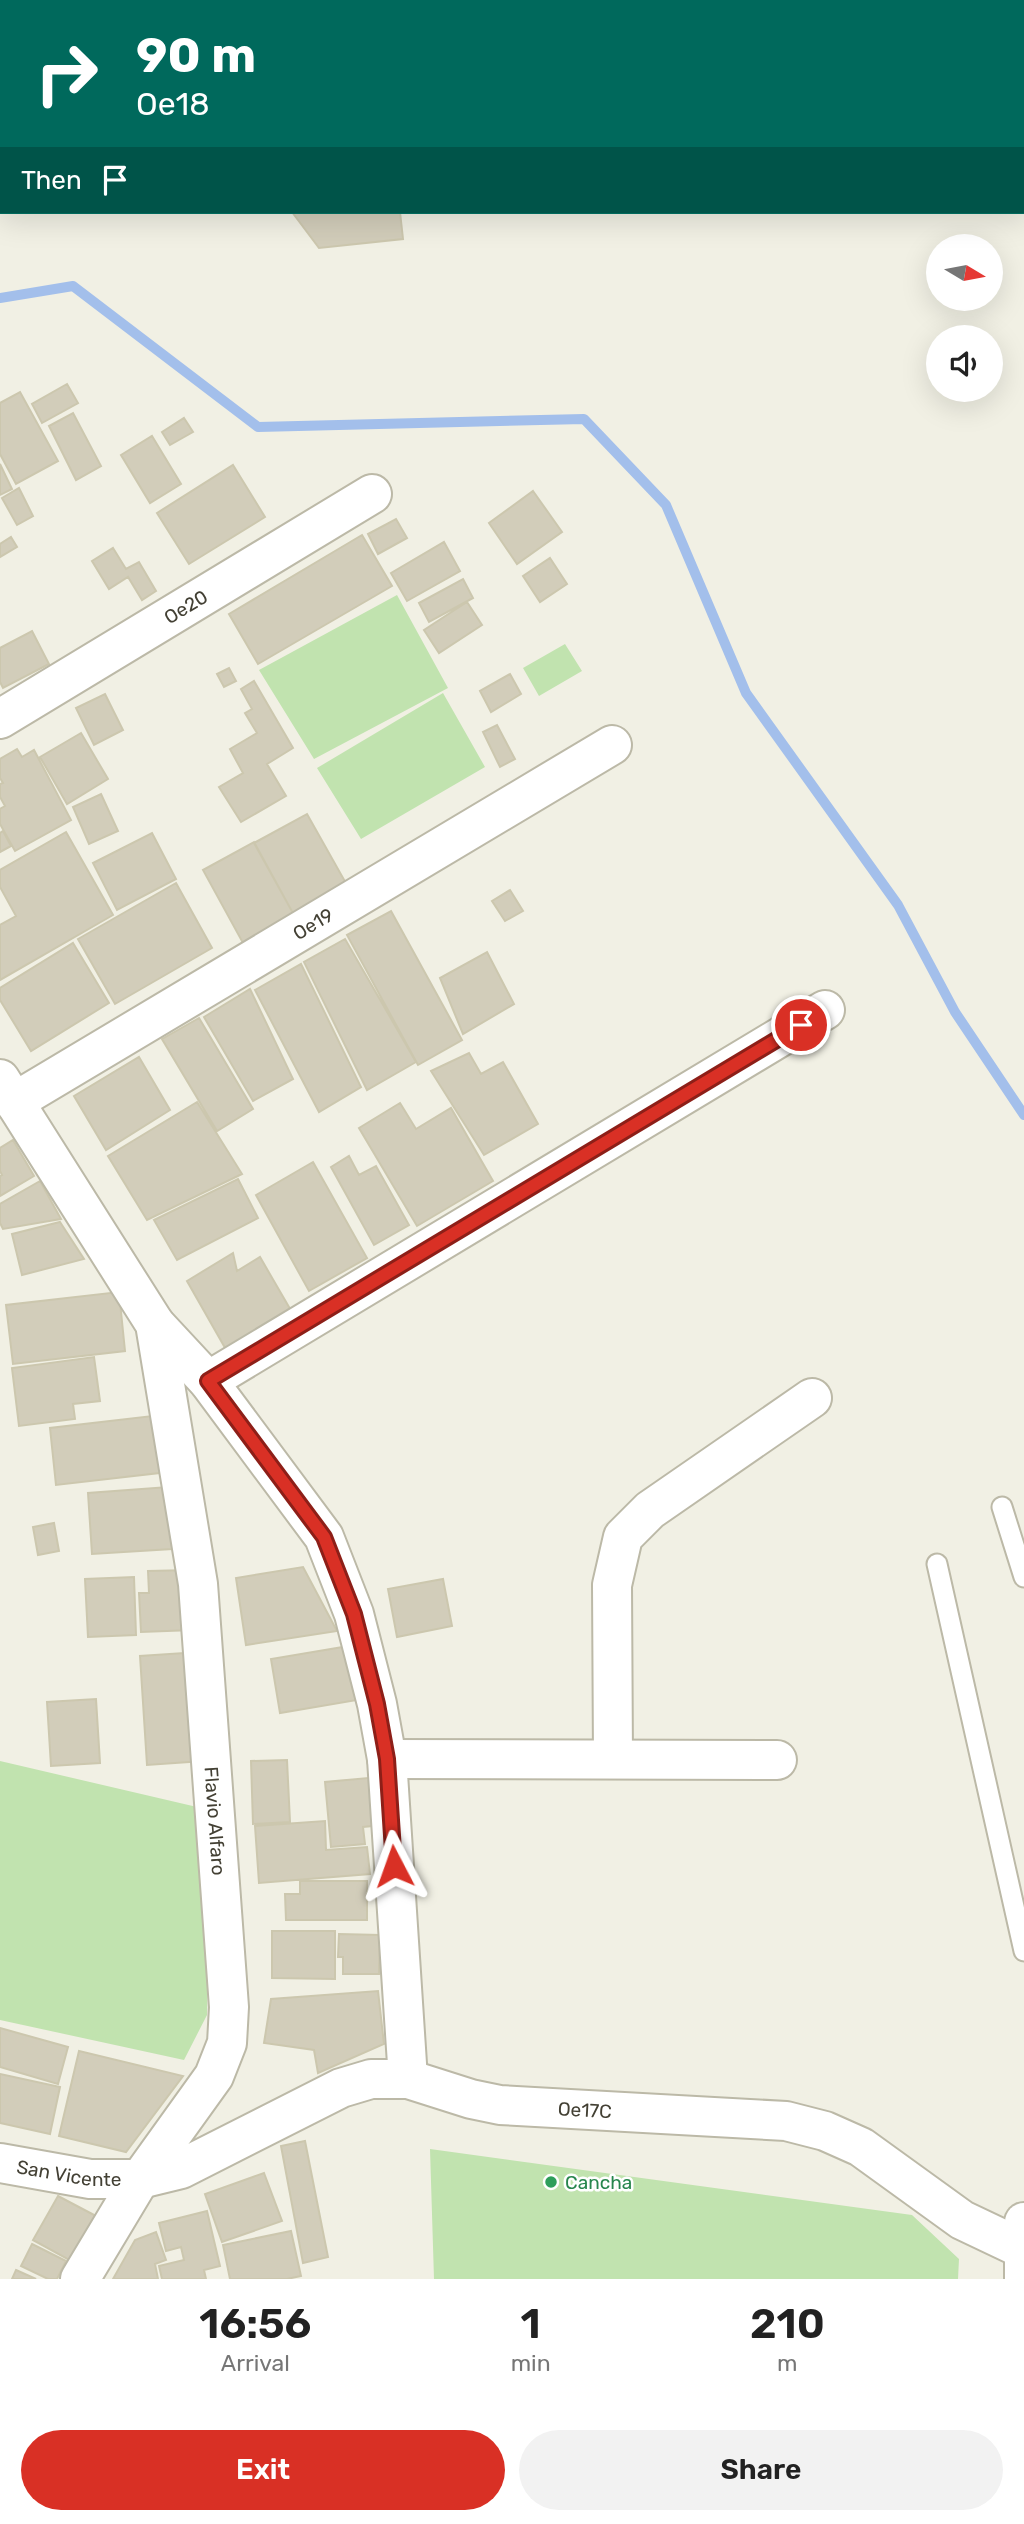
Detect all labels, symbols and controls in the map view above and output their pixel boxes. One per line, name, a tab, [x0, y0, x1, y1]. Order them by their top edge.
text: 90 m	[136, 26, 256, 84]
icon: right	[21, 28, 112, 119]
text: Oe18	[136, 85, 210, 123]
icon: arrive	[96, 161, 134, 199]
text: Then	[21, 165, 82, 196]
north arrow	[926, 234, 1003, 312]
map controls	[926, 234, 1003, 402]
button: sound	[926, 325, 1003, 402]
street label: Oe20	[160, 585, 212, 629]
street label: Oe19	[288, 903, 337, 944]
pin	[771, 995, 831, 1055]
icon: arrive	[782, 1006, 820, 1044]
street label: Flavio Alfaro	[200, 1766, 231, 1876]
position arrow	[357, 1829, 431, 1903]
street label: Oe17C	[557, 2097, 613, 2123]
street label: San Vicente	[15, 2155, 121, 2191]
place label: Cancha	[565, 2171, 632, 2194]
marker: Cancha	[543, 2174, 559, 2190]
text: 16:56	[199, 2299, 311, 2349]
text: 1	[521, 2299, 541, 2349]
text: 210	[750, 2299, 825, 2349]
text: Arrival	[221, 2349, 290, 2377]
text: min	[511, 2349, 551, 2377]
text: m	[777, 2349, 798, 2377]
button: Exit	[21, 2430, 505, 2510]
button: Share	[519, 2430, 1003, 2510]

